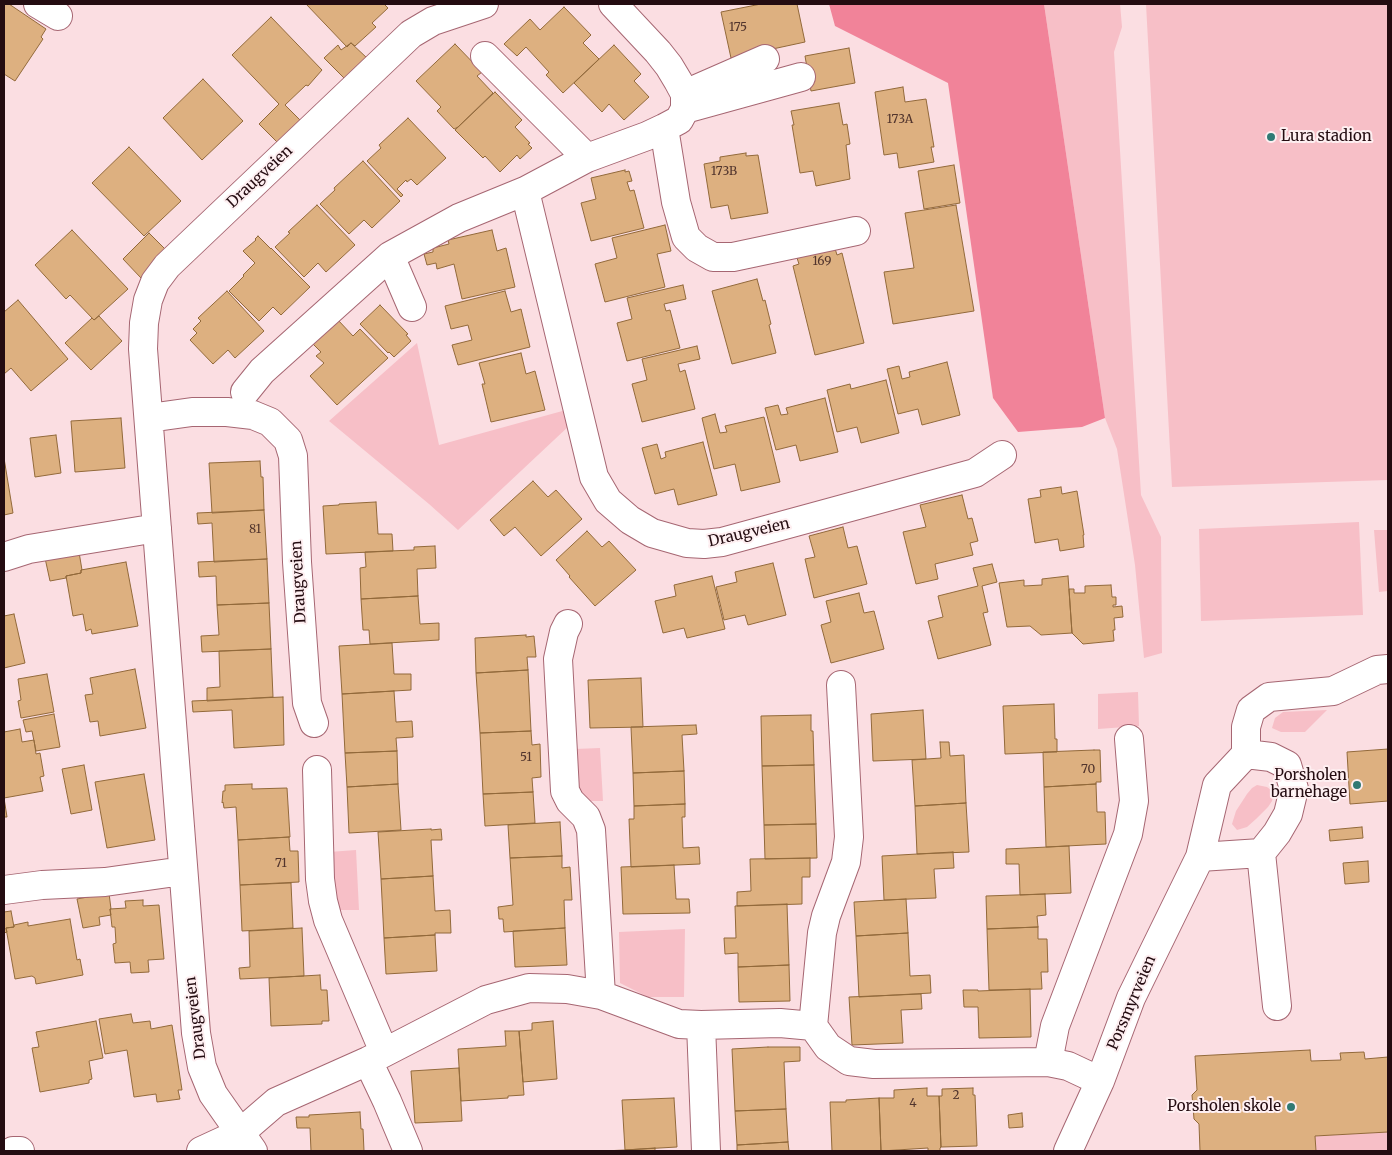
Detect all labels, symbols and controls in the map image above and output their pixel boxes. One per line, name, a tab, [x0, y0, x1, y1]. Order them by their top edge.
house number: 175	[729, 21, 747, 35]
house number: 173A	[887, 113, 913, 127]
place label: Lura stadion	[1281, 128, 1372, 146]
marker: Lura stadion	[1265, 131, 1277, 143]
street label: Draugveien	[223, 142, 297, 212]
house number: 173B	[711, 165, 737, 179]
house number: 169	[812, 255, 832, 269]
street label: Draugveien	[706, 515, 792, 551]
house number: 81	[249, 523, 261, 537]
street label: Draugveien	[288, 540, 310, 624]
house number: 51	[520, 751, 532, 765]
house number: 70	[1081, 763, 1095, 777]
place label: Porsholen barnehage	[1271, 767, 1347, 802]
marker: Porsholen barnehage	[1351, 779, 1363, 791]
house number: 71	[275, 857, 287, 871]
street label: Porsmyrveien	[1104, 953, 1160, 1053]
street label: Draugveien	[182, 976, 210, 1060]
house number: 2	[952, 1089, 960, 1103]
house number: 4	[909, 1097, 917, 1111]
place label: Porsholen skole	[1167, 1098, 1281, 1116]
marker: Porsholen skole	[1285, 1101, 1297, 1113]

